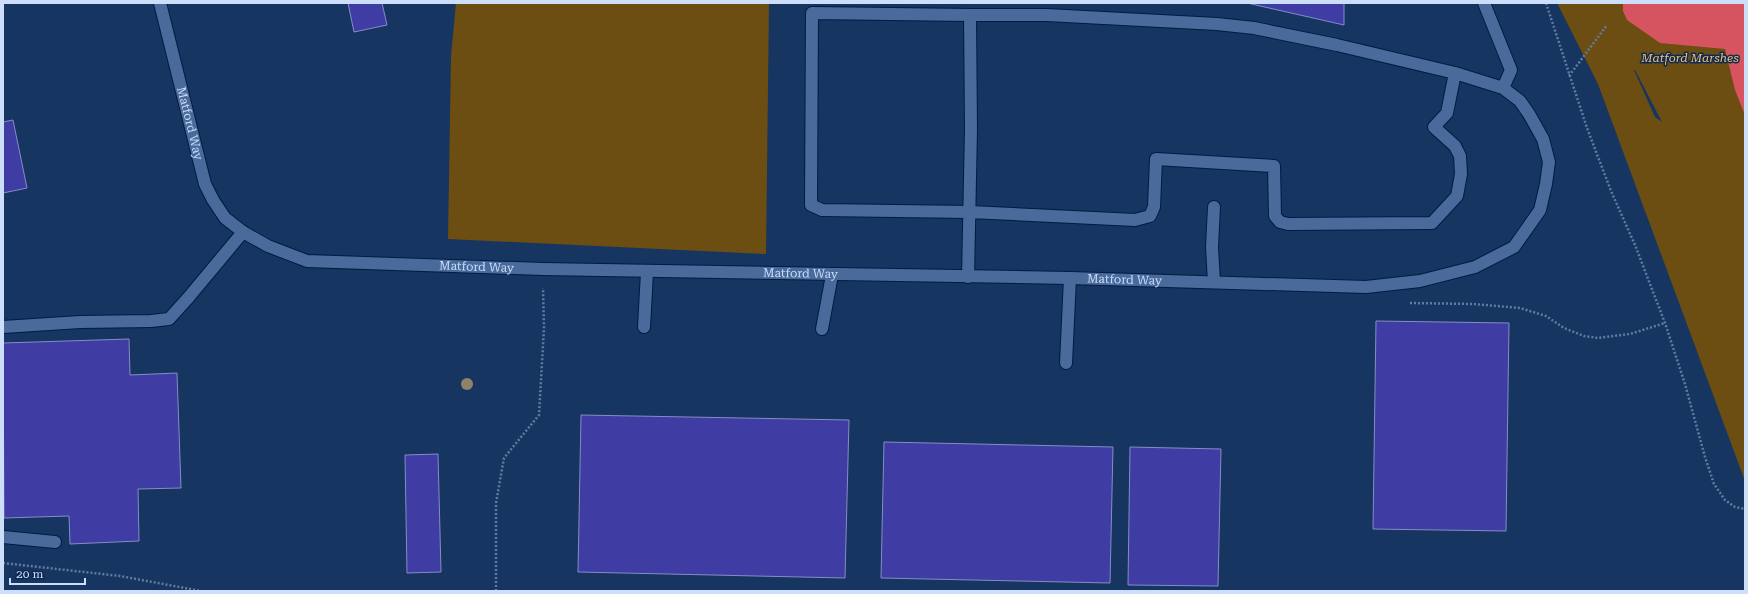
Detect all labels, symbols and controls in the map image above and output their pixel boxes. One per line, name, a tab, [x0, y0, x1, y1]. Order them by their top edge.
park label: Matford Marshes	[1640, 51, 1739, 65]
street label: Matford Way	[174, 85, 206, 162]
street label: Matford Way	[439, 258, 515, 275]
street label: Matford Way	[763, 266, 839, 281]
street label: Matford Way	[1087, 272, 1163, 288]
scale bar	[10, 560, 85, 586]
text: 20 m	[16, 567, 43, 581]

